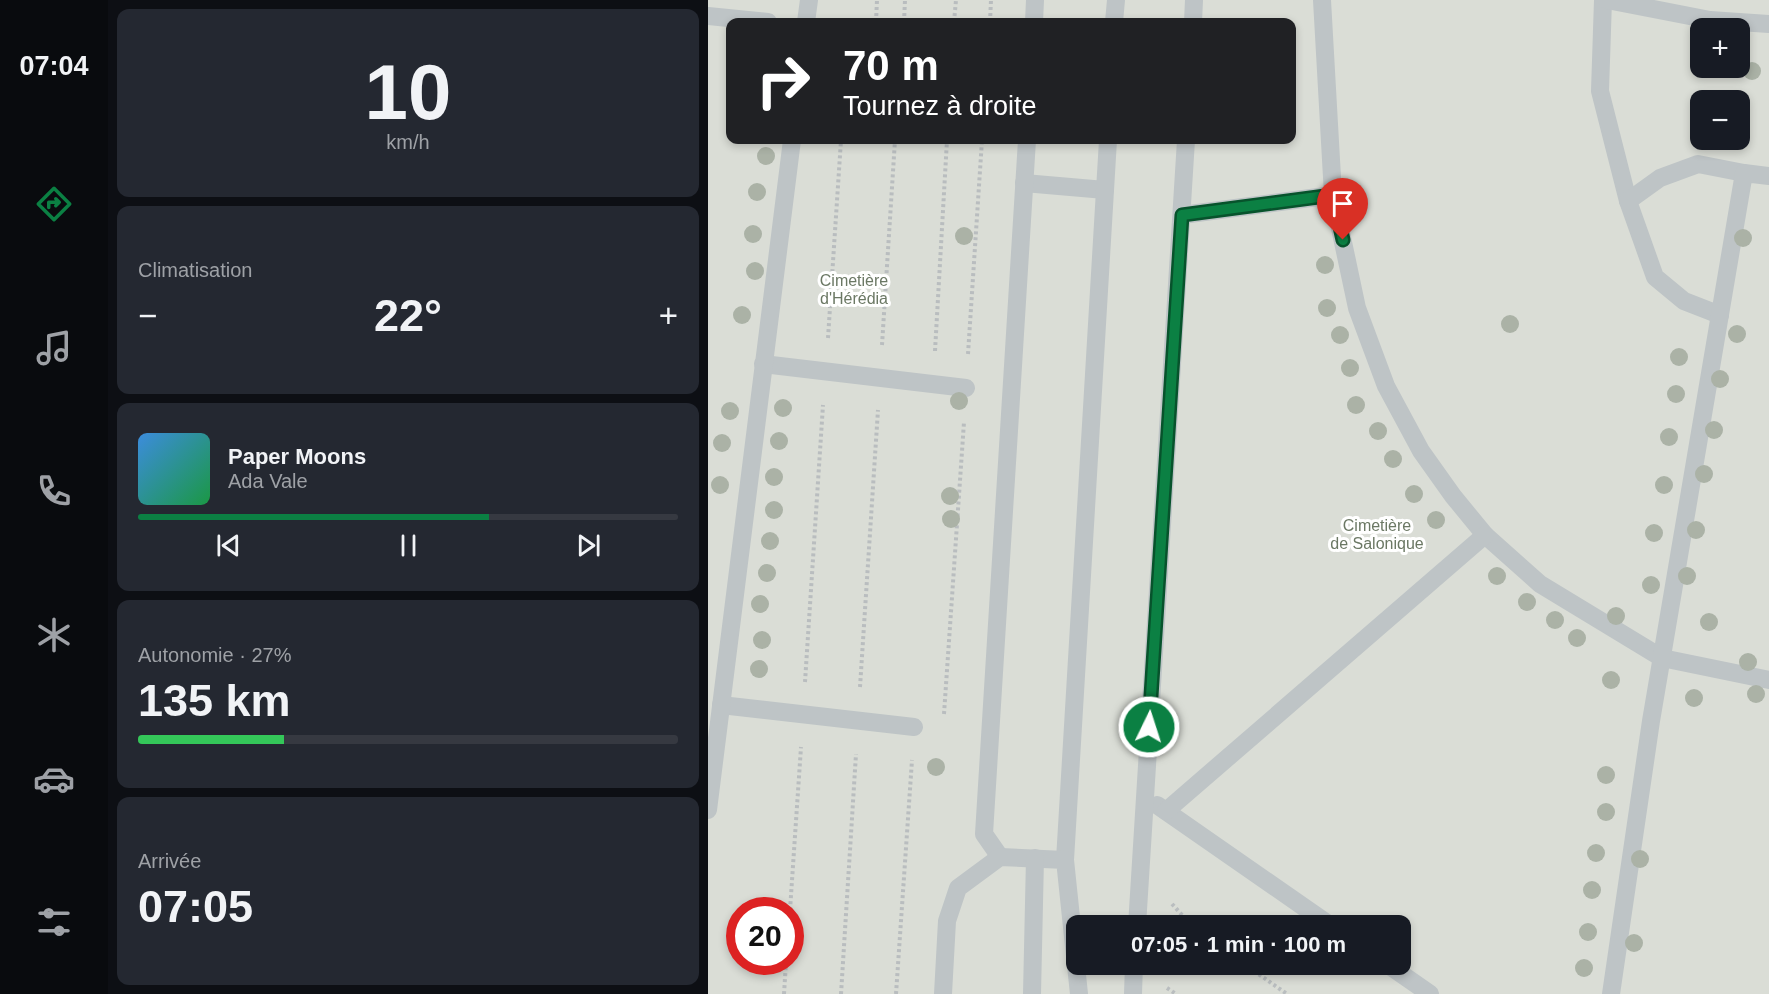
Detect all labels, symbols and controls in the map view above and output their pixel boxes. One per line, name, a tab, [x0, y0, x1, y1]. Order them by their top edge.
map controls	[1690, 18, 1750, 150]
button: +	[1690, 18, 1750, 78]
icon: right	[744, 42, 822, 120]
text: 70 m	[843, 42, 939, 89]
text: 10	[365, 48, 451, 136]
text: 07:04	[19, 51, 89, 81]
button: −	[1690, 90, 1750, 150]
text: Tournez à droite	[843, 91, 1037, 121]
text: km/h	[386, 131, 430, 153]
pin	[1317, 178, 1368, 240]
icon: directions	[33, 183, 75, 225]
icon: arrive	[1326, 187, 1359, 220]
text: Climatisation	[138, 259, 252, 281]
park label: Cimetière d'Hérédia	[820, 272, 888, 307]
text: 22°	[374, 290, 442, 341]
text: −	[138, 297, 157, 334]
text: +	[659, 297, 678, 334]
icon: music	[33, 327, 75, 369]
text: Paper Moons	[228, 444, 366, 469]
icon: phone	[33, 470, 75, 512]
text: Ada Vale	[228, 470, 308, 492]
park label: Cimetière de Salonique	[1330, 517, 1424, 552]
icon: previous	[212, 529, 245, 562]
icon: pause	[392, 529, 425, 562]
icon: next	[572, 529, 605, 562]
icon: climate	[33, 614, 75, 656]
text: Autonomie · 27%	[138, 644, 291, 666]
text: 135 km	[138, 675, 291, 726]
position arrow	[1117, 695, 1181, 759]
icon: car	[33, 758, 75, 800]
text: Arrivée	[138, 850, 201, 872]
text: 07:05	[138, 881, 253, 932]
speed limit sign: 20	[726, 897, 804, 975]
icon: filters	[33, 901, 75, 943]
text: 07:05 · 1 min · 100 m	[1131, 932, 1346, 957]

